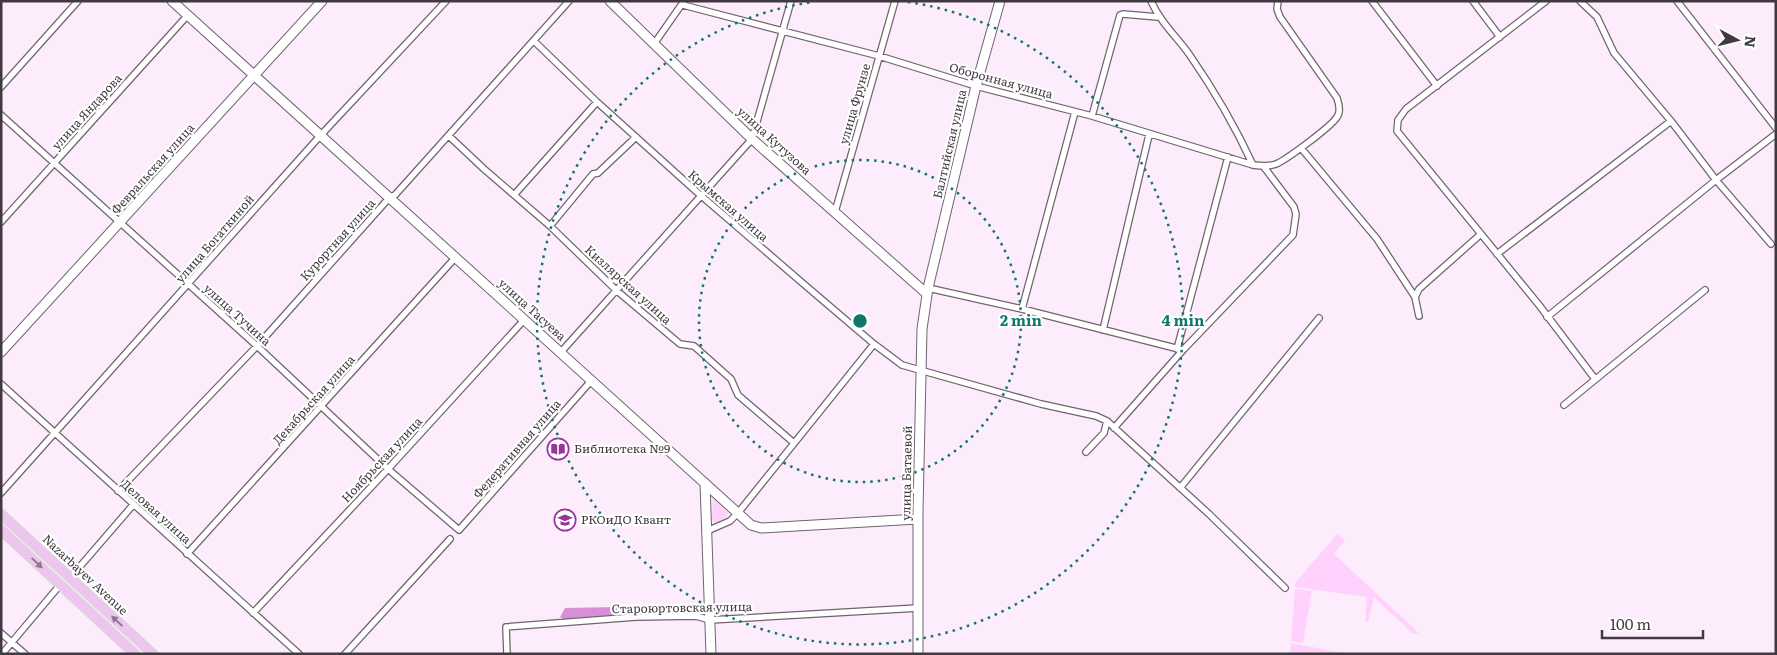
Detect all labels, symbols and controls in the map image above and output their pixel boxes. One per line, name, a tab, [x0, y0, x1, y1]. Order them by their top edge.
north arrow	[1712, 15, 1762, 65]
text: N	[1740, 35, 1762, 49]
street label: Оборонная улица	[947, 58, 1056, 103]
street label: улица Фрунзе	[834, 61, 874, 146]
street label: улица Яндарова	[47, 69, 126, 153]
street label: Балтийская улица	[928, 87, 970, 200]
street label: улица Кутузова	[734, 102, 816, 179]
street label: Февральская улица	[106, 118, 198, 218]
street label: Крымская улица	[685, 165, 773, 246]
street label: улица Богаткиной	[171, 190, 258, 287]
street label: Курортная улица	[295, 194, 379, 284]
street label: Кизлярская улица	[581, 240, 676, 328]
street label: улица Тасуева	[495, 274, 571, 345]
street label: улица Тучина	[200, 279, 276, 350]
text: 2 min	[1000, 308, 1043, 331]
text: 4 min	[1162, 308, 1205, 331]
centre of rings	[851, 312, 869, 330]
street label: Декабрьская улица	[268, 350, 359, 448]
street label: Федеративная улица	[468, 394, 565, 502]
street label: Ноябрьская улица	[337, 412, 426, 506]
street label: улица Батаевой	[896, 425, 916, 521]
library icon: Библиотека №9	[546, 437, 570, 461]
place label: Библиотека №9	[574, 439, 670, 457]
street label: Деловая улица	[118, 475, 196, 548]
school or university icon: РКОиДО Квант	[553, 508, 577, 532]
place label: РКОиДО Квант	[581, 510, 671, 528]
street label: Nazarbayev Avenue	[39, 530, 132, 619]
one-way arrow	[31, 557, 43, 569]
street label: Староюртовская улица	[612, 597, 753, 617]
scale bar	[1602, 608, 1703, 640]
text: 100 m	[1610, 612, 1651, 635]
one-way arrow	[111, 615, 123, 627]

